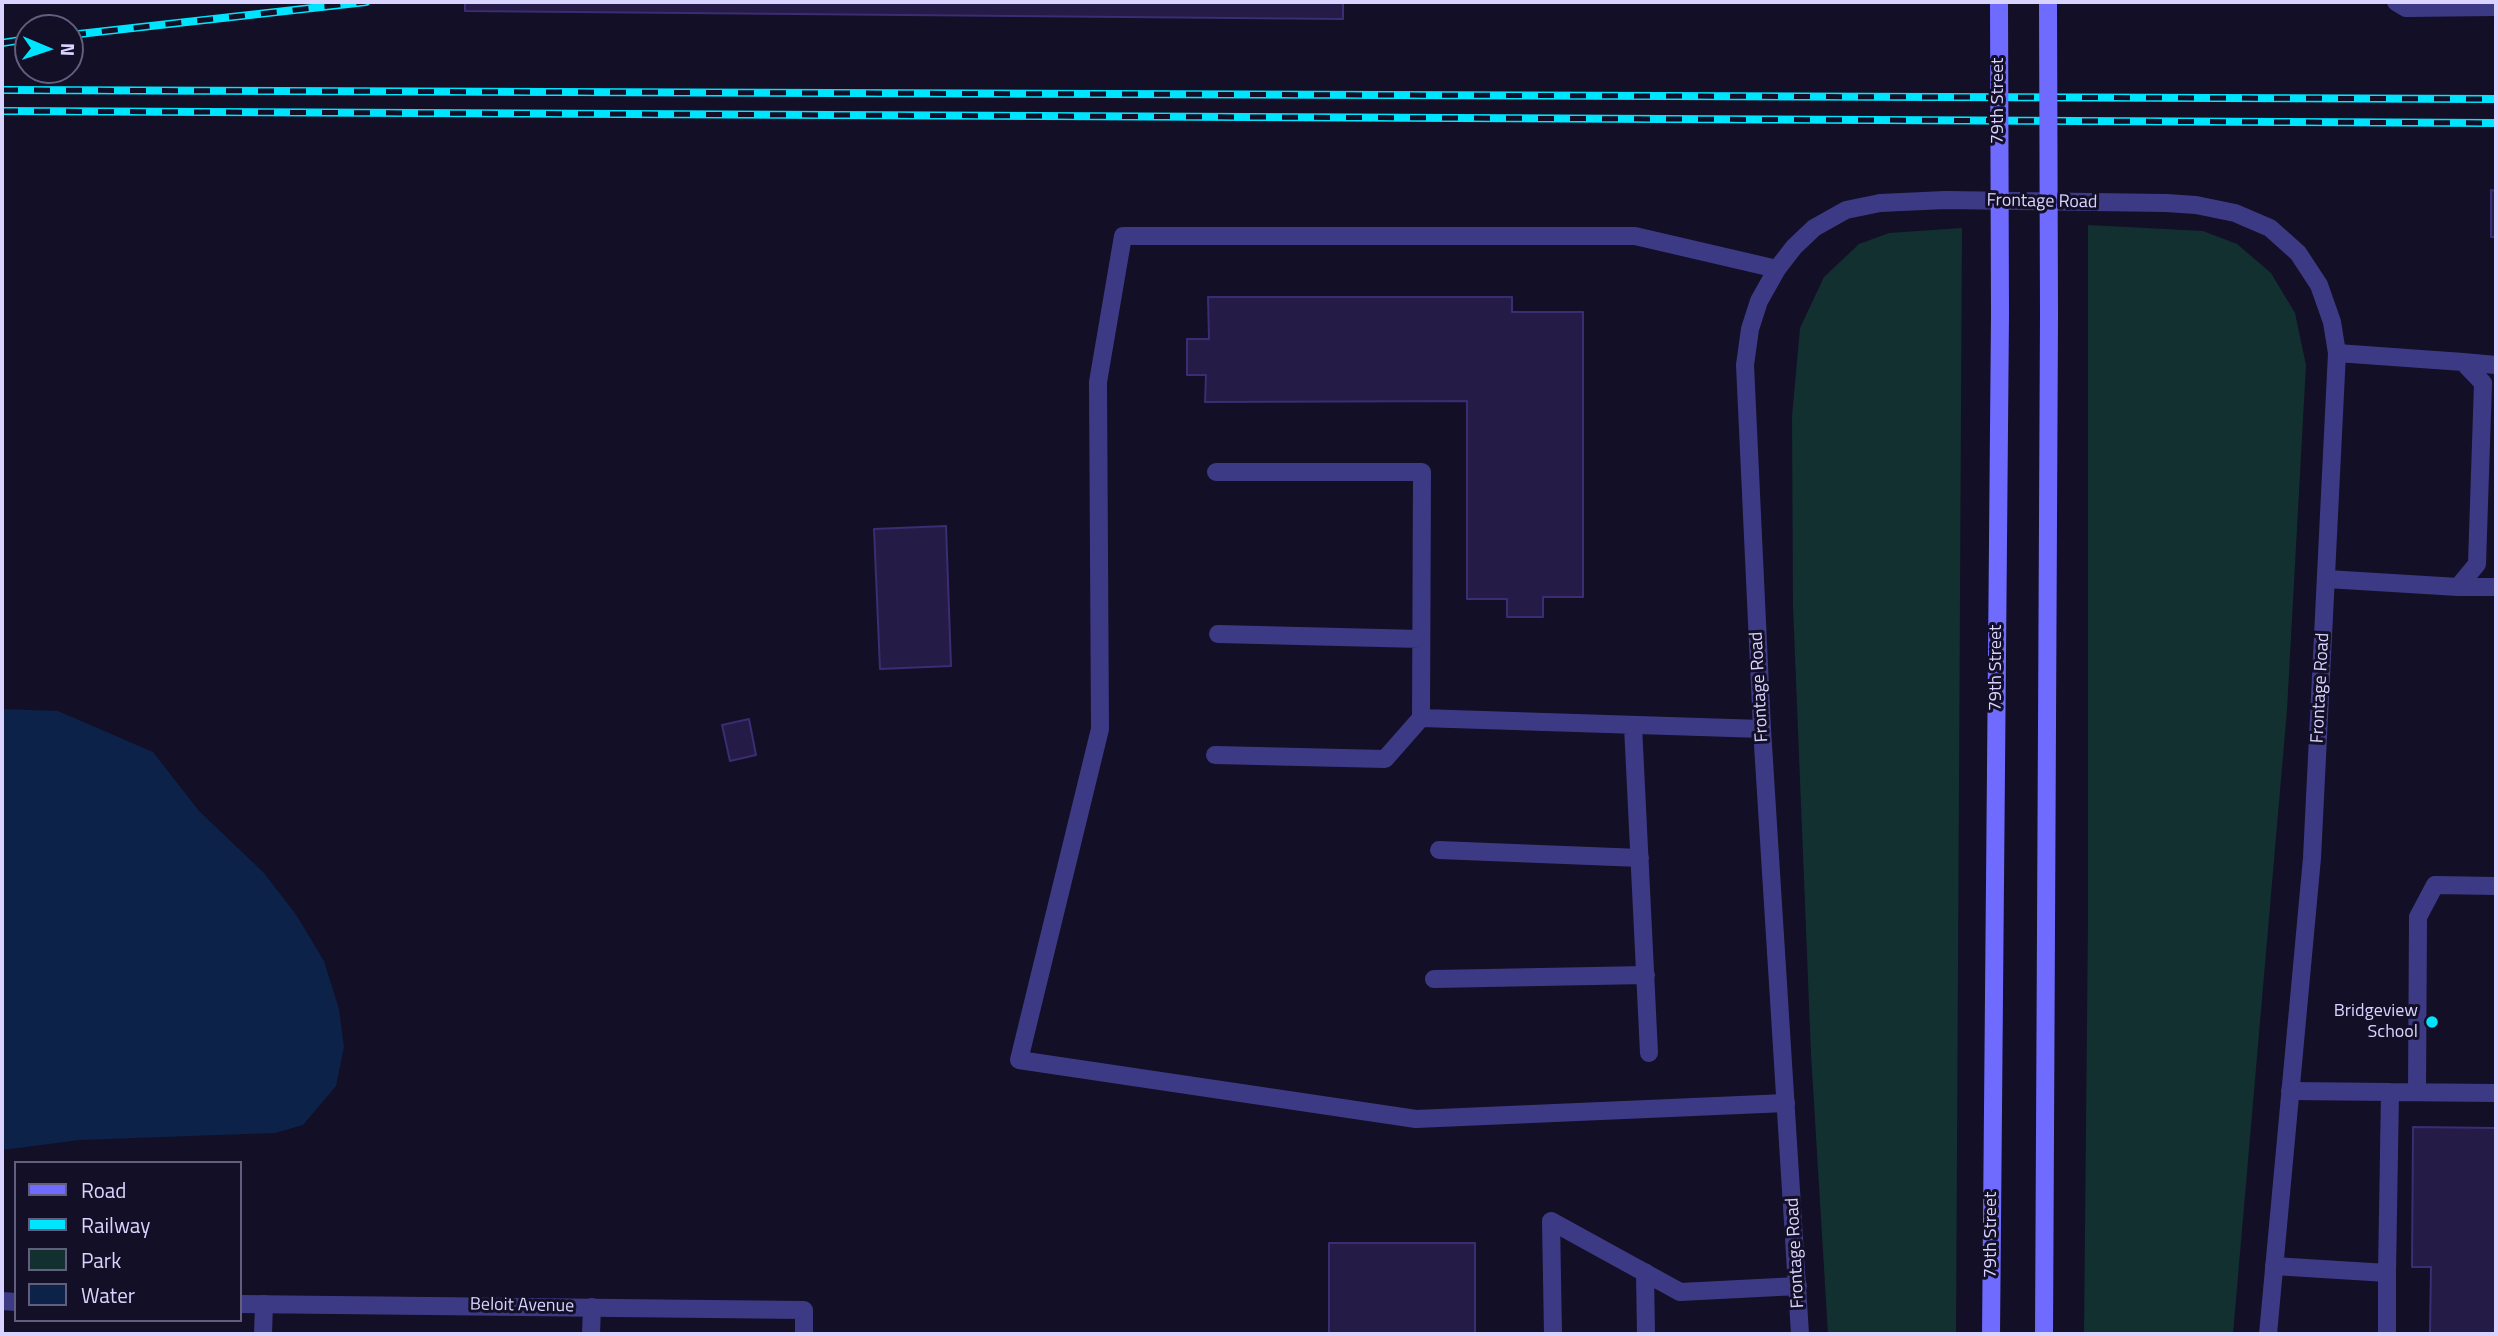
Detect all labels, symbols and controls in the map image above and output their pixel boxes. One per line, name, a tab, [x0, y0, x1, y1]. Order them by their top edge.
north arrow	[14, 14, 84, 84]
text: N	[54, 43, 83, 57]
street label: 79th Street	[1988, 58, 2010, 144]
street label: Frontage Road	[1986, 190, 2098, 214]
street label: 79th Street	[1986, 625, 2008, 711]
street label: Frontage Road	[1746, 631, 1774, 743]
street label: Frontage Road	[2307, 632, 2335, 744]
place label: Bridgeview School	[2334, 1001, 2418, 1044]
marker: Bridgeview School	[2424, 1014, 2440, 1030]
legend	[14, 1161, 242, 1322]
text: Road	[81, 1174, 126, 1206]
street label: 79th Street	[1981, 1192, 2003, 1278]
street label: Frontage Road	[1782, 1197, 1810, 1309]
text: Railway	[81, 1209, 150, 1241]
text: Park	[81, 1244, 121, 1276]
text: Water	[81, 1279, 135, 1311]
street label: Beloit Avenue	[470, 1294, 574, 1318]

